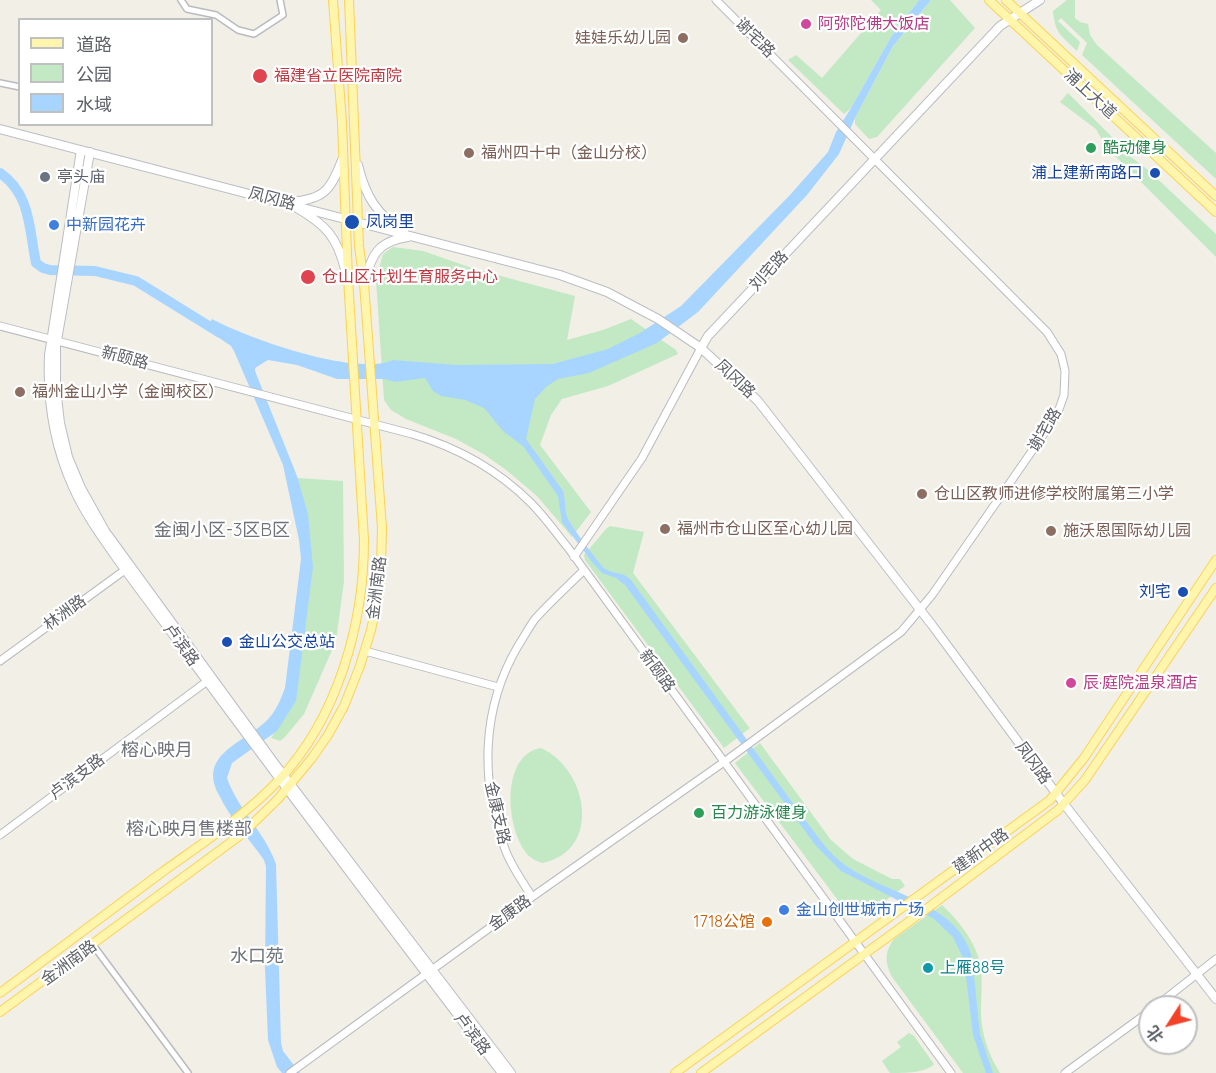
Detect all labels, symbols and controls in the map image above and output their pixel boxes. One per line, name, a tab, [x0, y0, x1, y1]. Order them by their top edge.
street label: 谢宅路	[731, 14, 779, 62]
place label: 阿弥陀佛大饭店	[818, 14, 930, 34]
marker: 阿弥陀佛大饭店	[799, 17, 813, 31]
legend	[18, 18, 213, 126]
place label: 娃娃乐幼儿园	[575, 28, 671, 48]
marker: 娃娃乐幼儿园	[676, 31, 690, 45]
text: 道路	[76, 33, 112, 56]
text: 公园	[76, 63, 112, 86]
street label: 浦上大道	[1060, 65, 1120, 123]
place label: 福建省立医院南院	[274, 66, 402, 86]
marker: 福建省立医院南院	[251, 67, 269, 85]
text: 水域	[76, 93, 112, 116]
place label: 酷动健身	[1103, 138, 1167, 158]
marker: 酷动健身	[1084, 141, 1098, 155]
place label: 福州四十中（金山分校）	[481, 143, 657, 163]
marker: 福州四十中（金山分校）	[462, 146, 476, 160]
place label: 浦上建新南路口	[1031, 163, 1143, 183]
marker: 浦上建新南路口	[1148, 166, 1162, 180]
place label: 亭头庙	[57, 167, 105, 187]
marker: 亭头庙	[38, 170, 52, 184]
street label: 凤冈路	[246, 184, 298, 214]
place label: 凤岗里	[366, 212, 414, 232]
marker: 凤岗里	[343, 213, 361, 231]
place label: 中新园花卉	[66, 215, 146, 235]
marker: 中新园花卉	[47, 218, 61, 232]
street label: 刘宅路	[746, 247, 792, 295]
place label: 仓山区计划生育服务中心	[322, 267, 498, 287]
marker: 仓山区计划生育服务中心	[299, 268, 317, 286]
street label: 新颐路	[99, 343, 151, 373]
street label: 凤冈路	[711, 356, 759, 402]
place label: 福州金山小学（金闽校区）	[32, 382, 224, 402]
marker: 福州金山小学（金闽校区）	[13, 385, 27, 399]
street label: 谢宅路	[1024, 404, 1066, 456]
place label: 仓山区教师进修学校附属第三小学	[934, 484, 1174, 504]
marker: 仓山区教师进修学校附属第三小学	[915, 487, 929, 501]
place label: 福州市仓山区至心幼儿园	[677, 519, 853, 539]
district label: 金闽小区-3区B区	[154, 520, 290, 542]
place label: 施沃恩国际幼儿园	[1063, 521, 1191, 541]
marker: 福州市仓山区至心幼儿园	[658, 522, 672, 536]
marker: 施沃恩国际幼儿园	[1044, 524, 1058, 538]
street label: 金洲南路	[364, 555, 390, 621]
place label: 刘宅	[1139, 582, 1171, 602]
marker: 刘宅	[1176, 585, 1190, 599]
street label: 林洲路	[40, 591, 90, 635]
street label: 卢滨路	[159, 620, 203, 670]
place label: 金山公交总站	[239, 632, 335, 652]
marker: 金山公交总站	[220, 635, 234, 649]
street label: 新颐路	[635, 646, 679, 696]
place label: 辰·庭院温泉酒店	[1083, 673, 1198, 693]
marker: 辰·庭院温泉酒店	[1064, 676, 1078, 690]
street label: 凤冈路	[1011, 738, 1055, 788]
district label: 榕心映月	[121, 740, 193, 762]
street label: 卢滨支路	[46, 750, 108, 804]
street label: 金康支路	[480, 780, 514, 846]
place label: 百力游泳健身	[711, 803, 807, 823]
marker: 百力游泳健身	[692, 806, 706, 820]
district label: 榕心映月售楼部	[126, 819, 252, 841]
street label: 建新中路	[949, 824, 1013, 878]
street label: 金康路	[485, 891, 535, 935]
place label: 金山创世城市广场	[796, 900, 924, 920]
marker: 金山创世城市广场	[777, 903, 791, 917]
place label: 1718公馆	[694, 912, 755, 932]
marker: 1718公馆	[760, 915, 774, 929]
street label: 金洲南路	[37, 936, 101, 990]
district label: 水口苑	[230, 946, 284, 968]
place label: 上雁88号	[940, 958, 1005, 978]
marker: 上雁88号	[921, 961, 935, 975]
north arrow	[1138, 995, 1198, 1055]
street label: 卢滨路	[450, 1009, 494, 1059]
text: 北	[1142, 1022, 1168, 1047]

